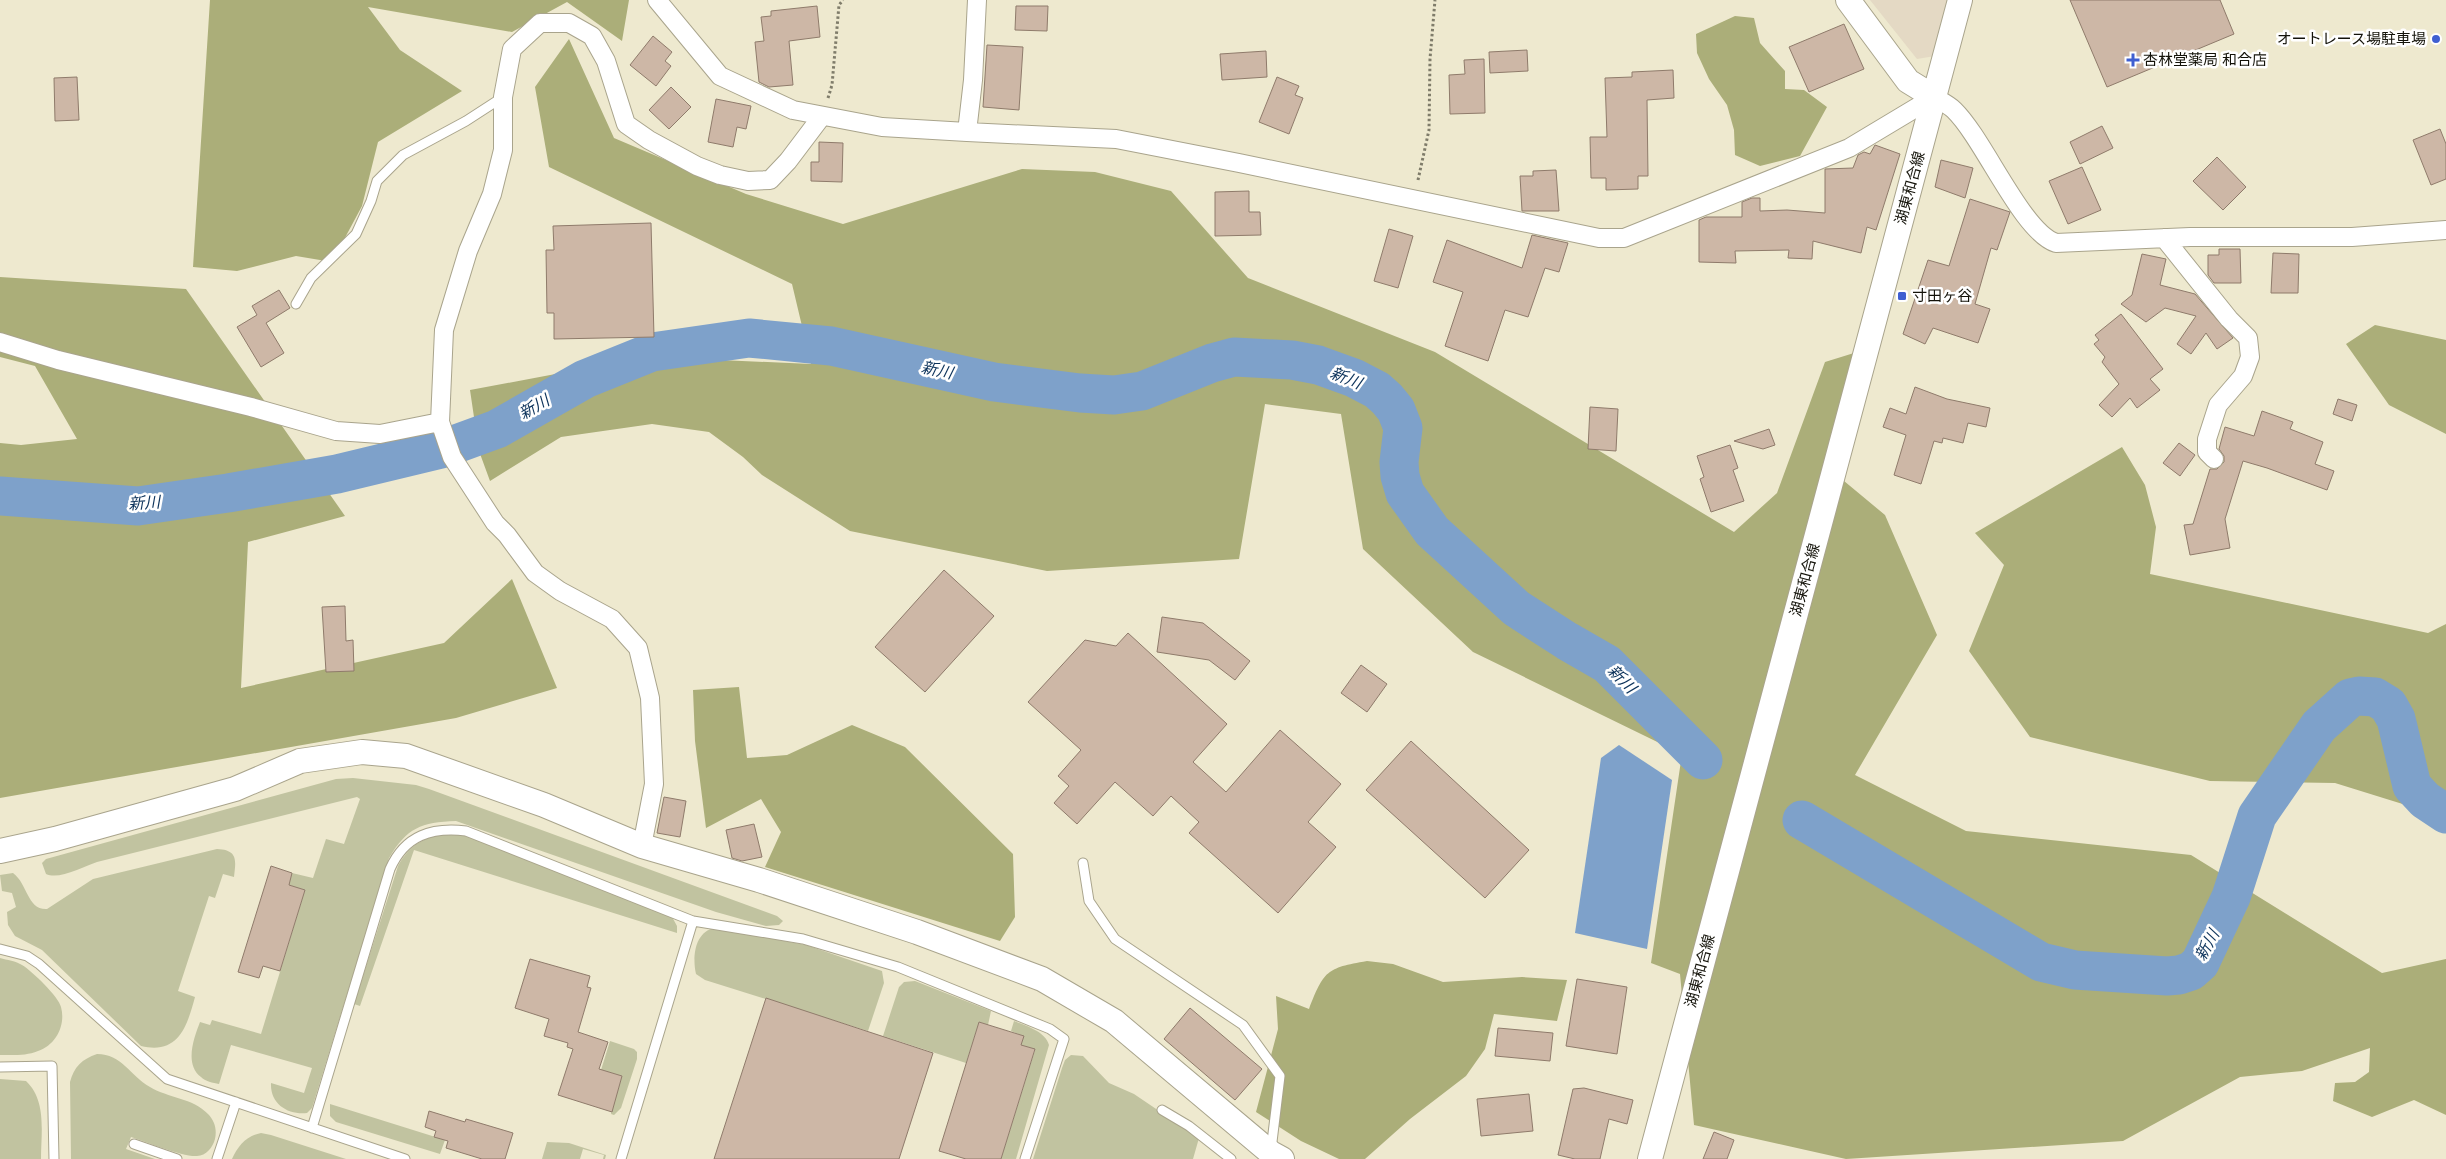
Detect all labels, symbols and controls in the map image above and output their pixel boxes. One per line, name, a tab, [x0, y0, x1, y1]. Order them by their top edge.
place label: オートレース場駐車場	[2277, 29, 2426, 49]
marker: オートレース場駐車場	[2430, 33, 2442, 45]
place label: 杏林堂薬局 和合店	[2143, 50, 2267, 70]
marker: 杏林堂薬局 和合店	[2127, 54, 2139, 66]
street label: 湖東和合線	[1891, 149, 1929, 227]
place label: 寸田ヶ谷	[1912, 286, 1972, 306]
marker: 寸田ヶ谷	[1896, 290, 1908, 302]
water label: 新川	[919, 356, 957, 384]
water label: 新川	[1327, 362, 1367, 394]
water label: 新川	[515, 389, 555, 424]
water label: 新川	[127, 491, 163, 515]
street label: 湖東和合線	[1786, 541, 1824, 619]
water label: 新川	[1603, 660, 1642, 699]
water label: 新川	[2190, 924, 2225, 964]
street label: 湖東和合線	[1681, 932, 1719, 1010]

